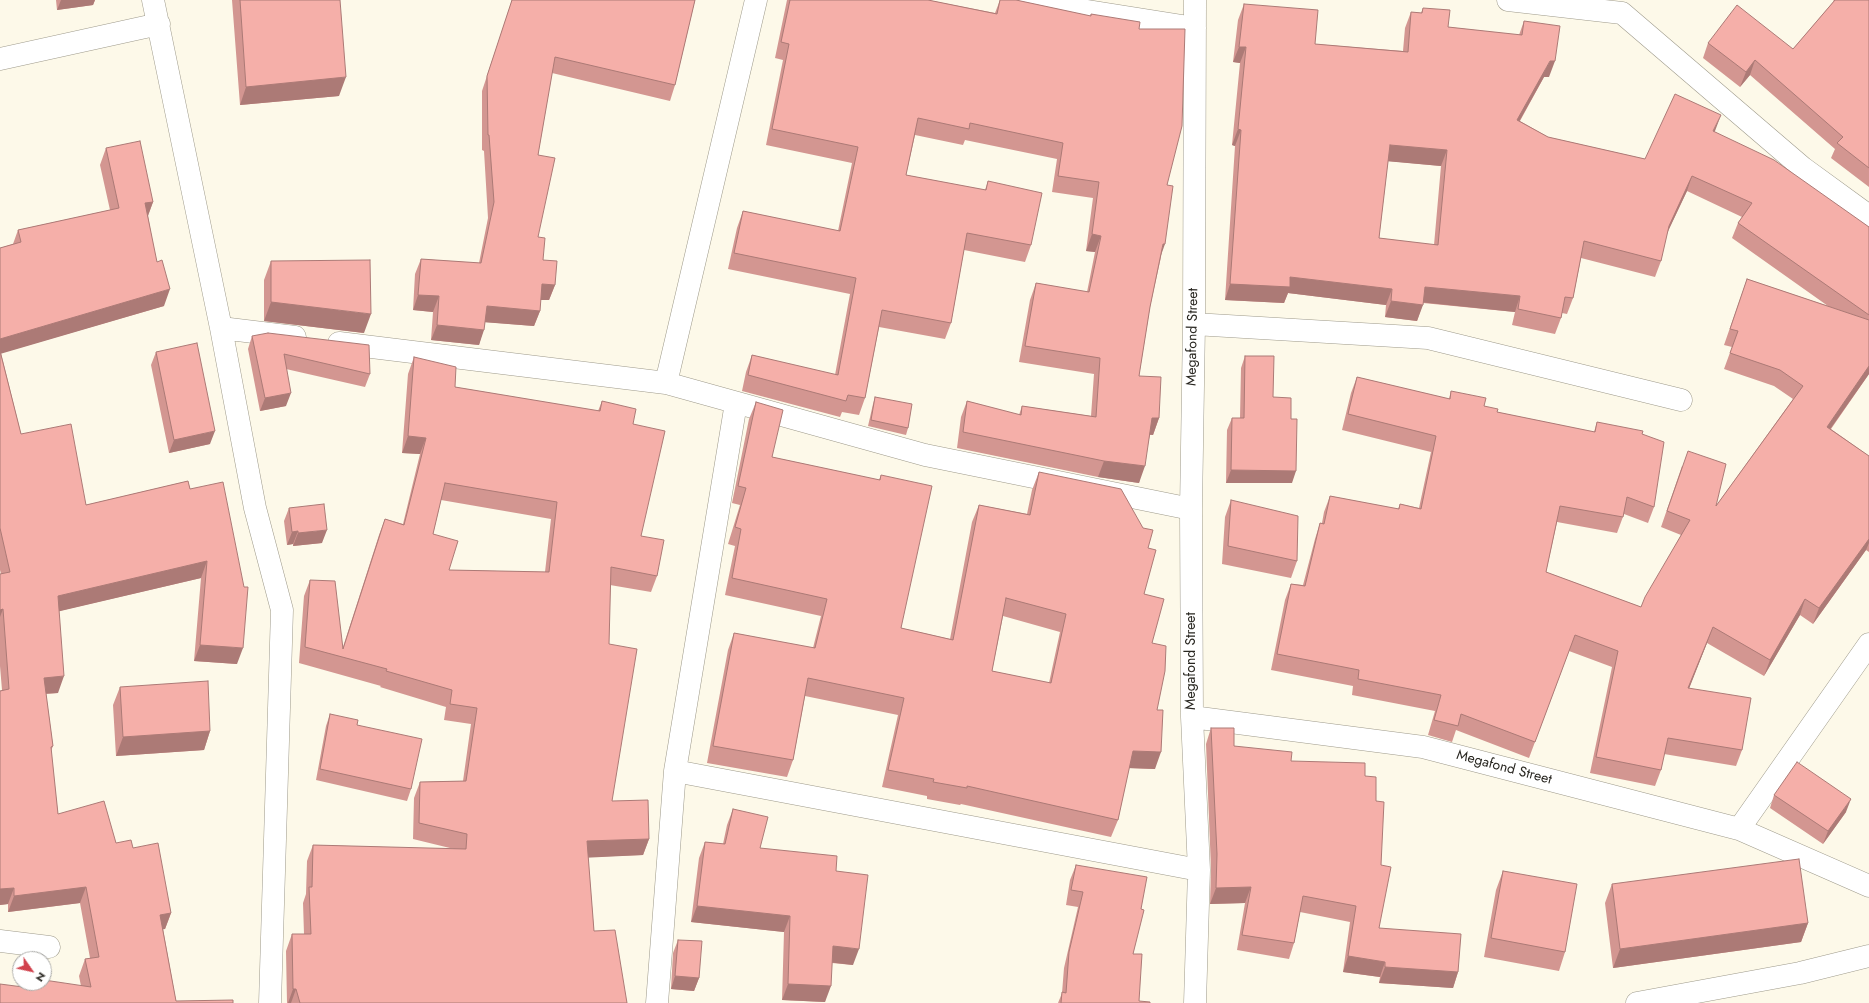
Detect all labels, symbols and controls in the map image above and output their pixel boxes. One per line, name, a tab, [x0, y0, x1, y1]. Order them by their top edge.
street label: Megafond Street	[1184, 288, 1202, 386]
street label: Megafond Street	[1184, 612, 1200, 710]
street label: Megafond Street	[1455, 747, 1553, 789]
north arrow	[12, 951, 52, 991]
text: N	[32, 969, 50, 985]

